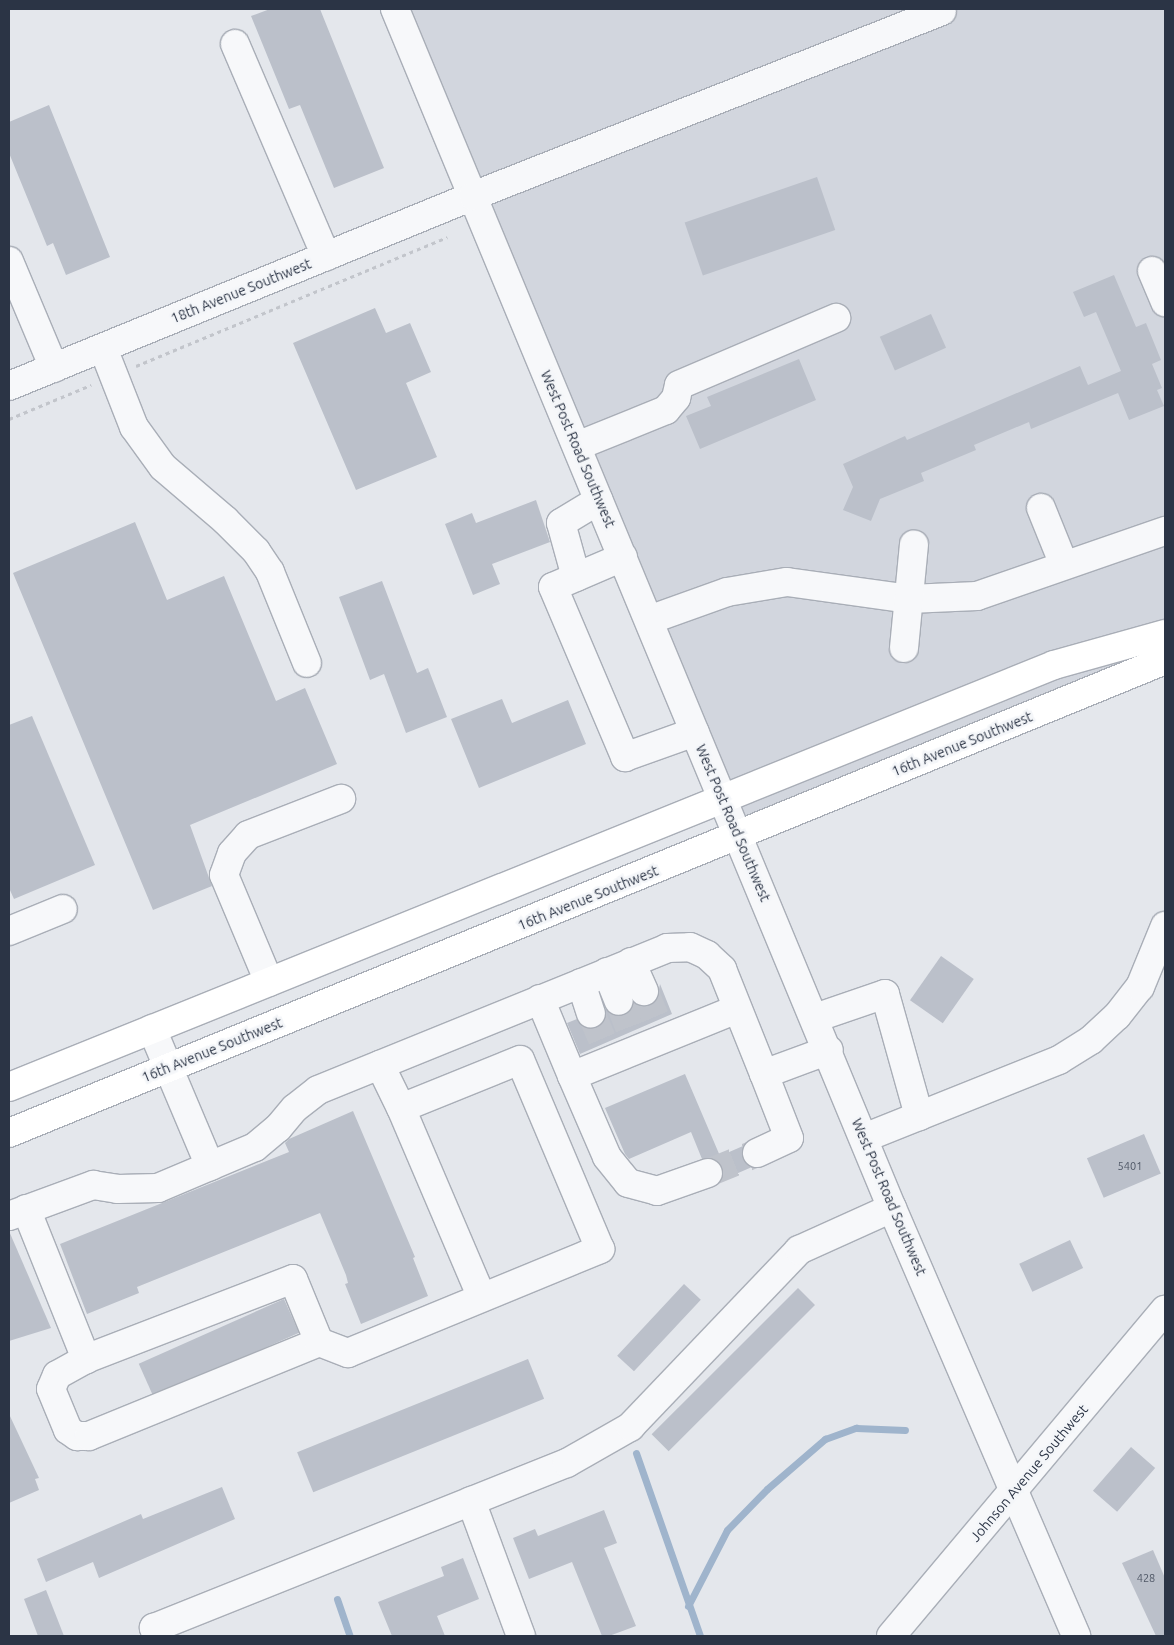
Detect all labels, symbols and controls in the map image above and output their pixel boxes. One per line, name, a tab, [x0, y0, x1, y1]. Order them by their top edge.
street label: 18th Avenue Southwest	[168, 255, 314, 327]
street label: West Post Road Southwest	[537, 368, 619, 530]
street label: 16th Avenue Southwest	[889, 708, 1035, 780]
street label: West Post Road Southwest	[692, 742, 774, 904]
street label: 16th Avenue Southwest	[515, 862, 661, 934]
street label: 16th Avenue Southwest	[139, 1014, 285, 1086]
street label: West Post Road Southwest	[848, 1116, 930, 1278]
house number: 5401	[1118, 1159, 1142, 1173]
street label: Johnson Avenue Southwest	[967, 1401, 1091, 1545]
house number: 428	[1137, 1571, 1155, 1585]

